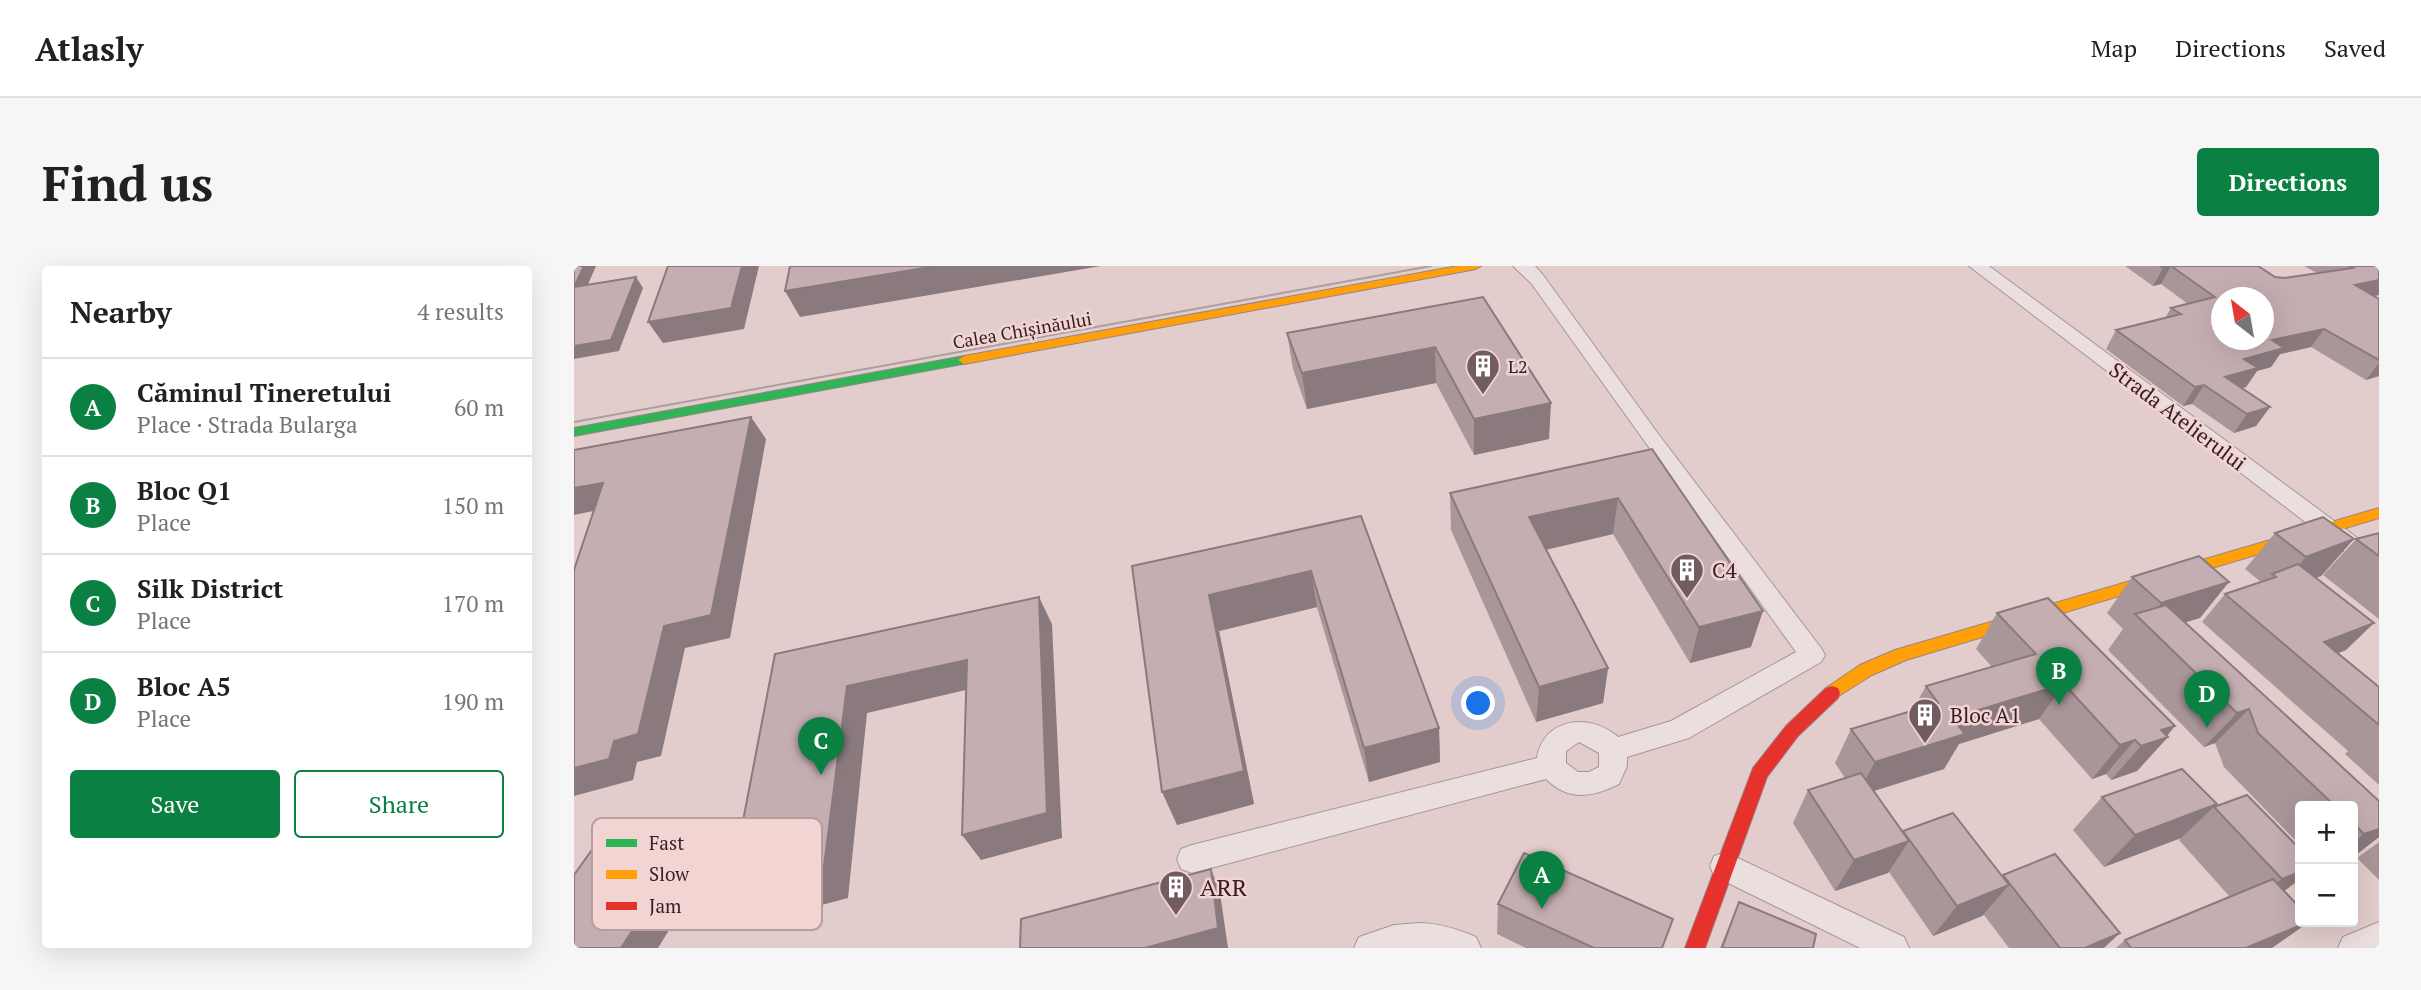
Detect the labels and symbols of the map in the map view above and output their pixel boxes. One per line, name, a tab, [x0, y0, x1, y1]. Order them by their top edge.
north arrow	[2211, 287, 2274, 350]
street label: Calea Chișinăului	[951, 306, 1093, 354]
building icon: L2	[1464, 347, 1502, 396]
place label: L2	[1508, 354, 1527, 378]
street label: Strada Atelierului	[2104, 355, 2252, 477]
building icon: C4	[1668, 551, 1706, 600]
place label: C4	[1712, 556, 1738, 584]
pin: B	[2036, 647, 2082, 705]
pin: D	[2184, 670, 2230, 728]
your location	[1461, 686, 1495, 720]
building icon: Bloc A1	[1906, 696, 1944, 745]
place label: Bloc A1	[1950, 701, 2021, 729]
pin: C	[798, 717, 844, 775]
legend	[592, 818, 822, 930]
text: Fast	[649, 830, 684, 855]
pin: A	[1519, 851, 1565, 909]
text: Slow	[649, 861, 690, 886]
building icon: ARR	[1157, 868, 1195, 917]
place label: ARR	[1200, 871, 1248, 903]
text: Jam	[649, 893, 682, 918]

